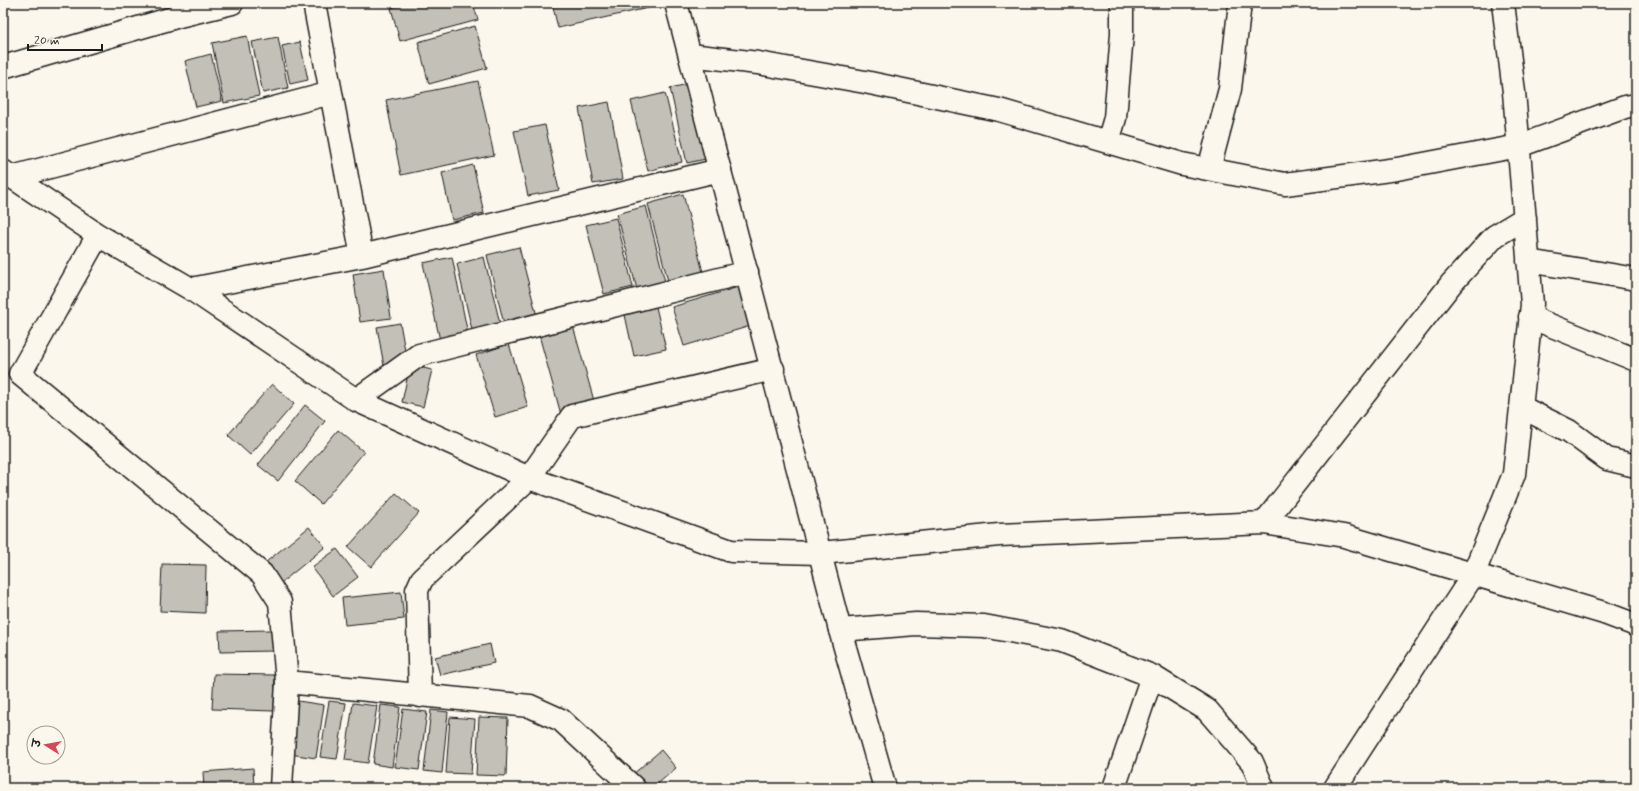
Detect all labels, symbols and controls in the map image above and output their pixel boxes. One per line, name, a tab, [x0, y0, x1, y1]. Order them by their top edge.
scale bar	[28, 26, 102, 52]
text: 20 m	[34, 33, 60, 49]
north arrow	[26, 725, 66, 765]
text: उ	[29, 737, 45, 749]

